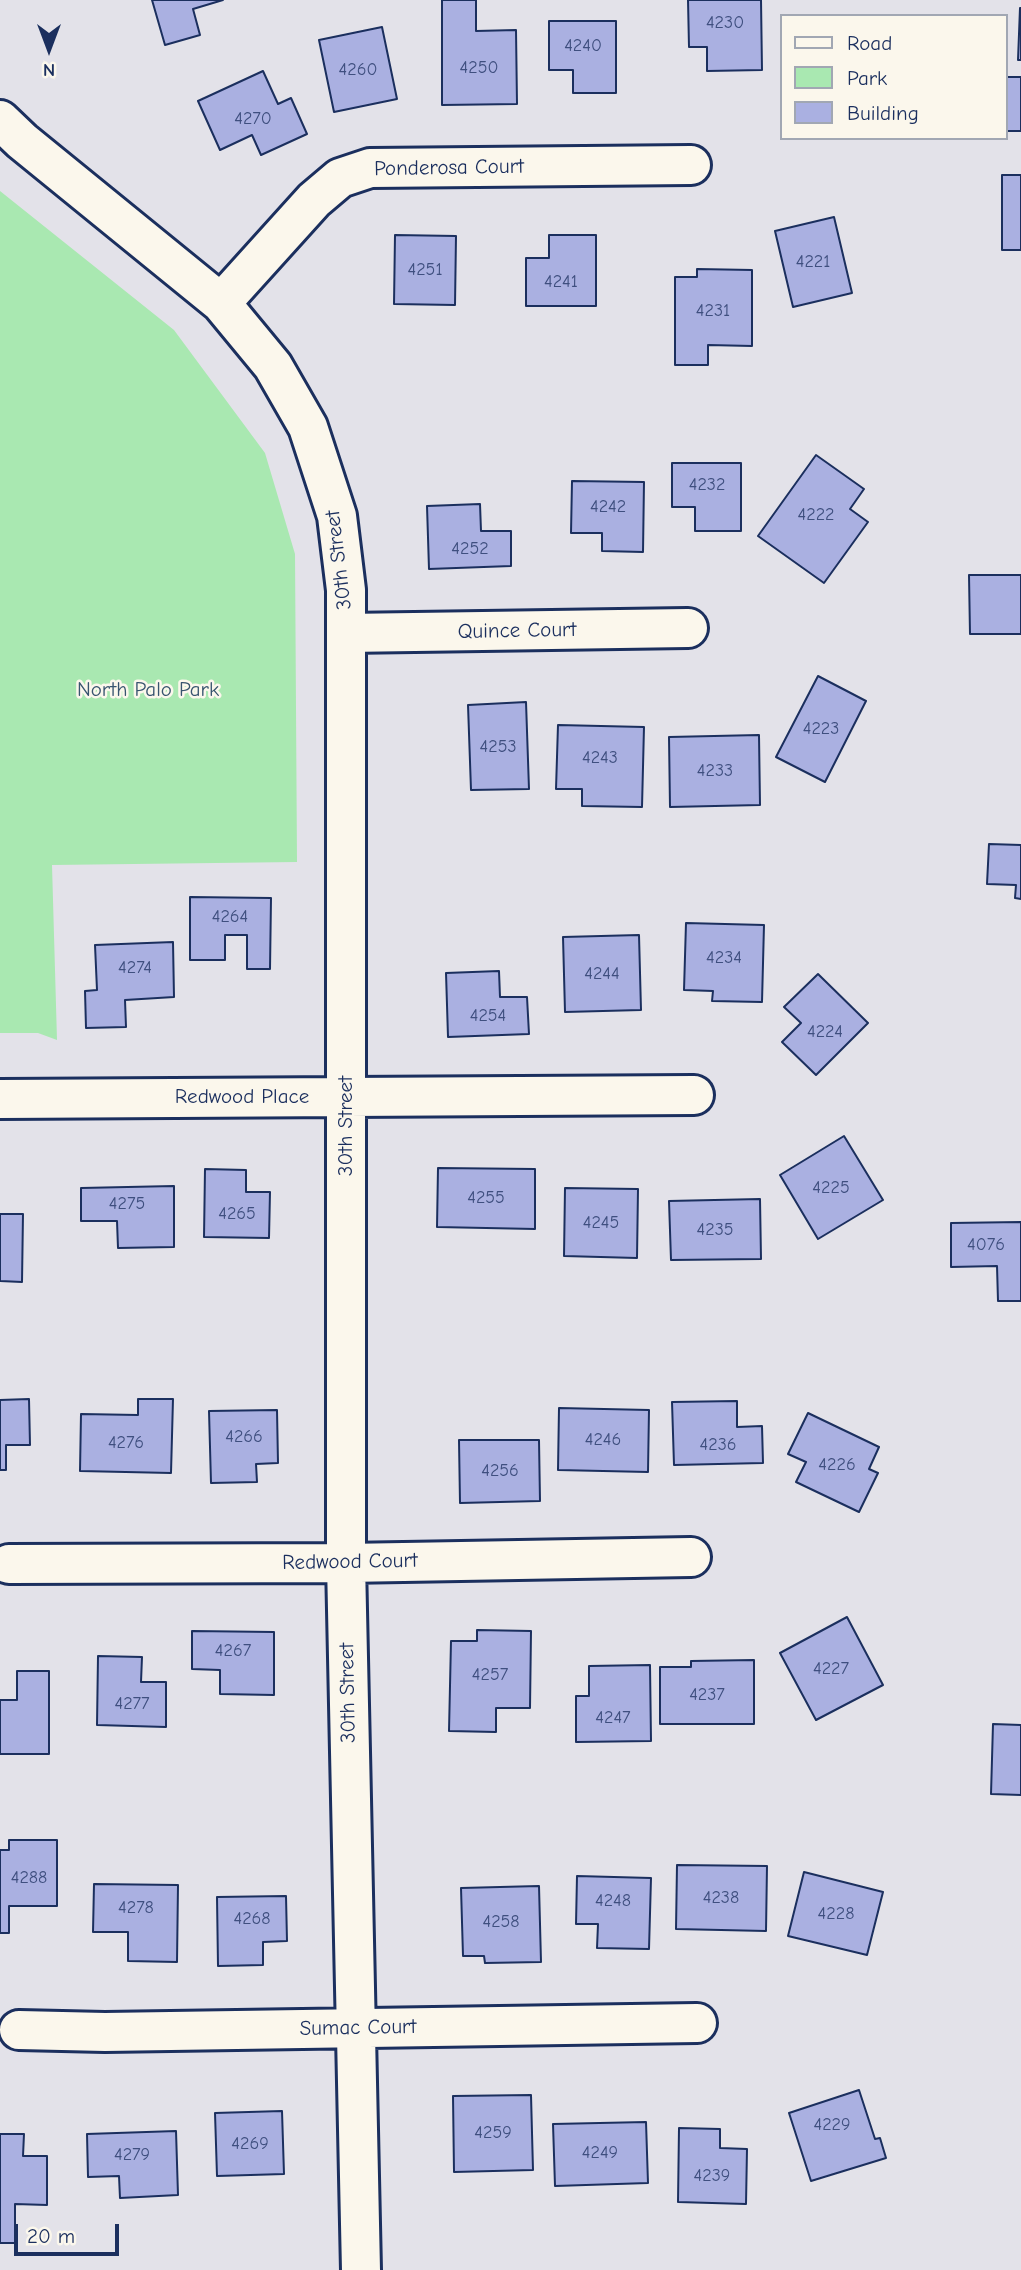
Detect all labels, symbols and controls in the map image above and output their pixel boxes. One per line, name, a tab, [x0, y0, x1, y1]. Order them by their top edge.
house number: 4230	[706, 12, 744, 34]
north arrow	[14, 14, 84, 84]
legend	[780, 14, 1007, 140]
text: Road	[847, 31, 892, 55]
house number: 4240	[564, 35, 602, 57]
house number: 4250	[460, 57, 498, 79]
text: N	[43, 59, 55, 81]
house number: 4260	[339, 59, 377, 81]
text: Park	[847, 66, 887, 90]
text: Building	[847, 101, 919, 125]
house number: 4270	[234, 108, 272, 130]
street label: Ponderosa Court	[374, 154, 524, 182]
house number: 4221	[796, 251, 830, 273]
house number: 4251	[407, 259, 443, 281]
house number: 4241	[544, 271, 578, 293]
house number: 4231	[696, 300, 730, 322]
house number: 4232	[689, 474, 725, 496]
house number: 4242	[590, 496, 626, 518]
house number: 4222	[798, 504, 834, 526]
street label: 30th Street	[320, 509, 358, 611]
house number: 4252	[451, 538, 489, 560]
street label: Quince Court	[457, 617, 577, 645]
park label: North Palo Park	[77, 677, 219, 703]
house number: 4223	[803, 718, 839, 740]
house number: 4253	[480, 736, 516, 758]
house number: 4243	[582, 747, 618, 769]
house number: 4233	[697, 760, 733, 782]
house number: 4264	[212, 906, 248, 928]
house number: 4234	[706, 947, 742, 969]
house number: 4274	[118, 957, 152, 979]
house number: 4244	[584, 963, 620, 985]
house number: 4254	[470, 1005, 506, 1027]
house number: 4224	[807, 1021, 843, 1043]
street label: 30th Street	[333, 1076, 359, 1176]
street label: Redwood Place	[175, 1084, 309, 1110]
house number: 4225	[812, 1177, 850, 1199]
house number: 4255	[467, 1187, 505, 1209]
house number: 4275	[109, 1193, 145, 1215]
house number: 4265	[218, 1203, 256, 1225]
house number: 4245	[583, 1212, 619, 1234]
house number: 4235	[697, 1219, 733, 1241]
house number: 4076	[967, 1234, 1005, 1256]
house number: 4266	[225, 1426, 263, 1448]
house number: 4246	[585, 1429, 621, 1451]
house number: 4276	[108, 1432, 144, 1454]
house number: 4236	[700, 1434, 736, 1456]
house number: 4226	[818, 1454, 856, 1476]
house number: 4256	[481, 1460, 519, 1482]
street label: Redwood Court	[282, 1548, 418, 1576]
house number: 4267	[215, 1640, 251, 1662]
street label: 30th Street	[335, 1643, 361, 1743]
house number: 4227	[813, 1658, 849, 1680]
house number: 4257	[472, 1664, 508, 1686]
house number: 4237	[689, 1684, 725, 1706]
house number: 4277	[114, 1693, 150, 1715]
house number: 4247	[595, 1707, 631, 1729]
house number: 4288	[11, 1867, 47, 1889]
house number: 4238	[703, 1887, 739, 1909]
house number: 4248	[595, 1890, 631, 1912]
house number: 4278	[118, 1897, 154, 1919]
house number: 4228	[818, 1903, 854, 1925]
house number: 4268	[233, 1908, 271, 1930]
house number: 4258	[482, 1911, 520, 1933]
street label: Sumac Court	[299, 2014, 417, 2042]
house number: 4229	[813, 2114, 851, 2136]
house number: 4259	[474, 2122, 512, 2144]
house number: 4269	[231, 2133, 269, 2155]
house number: 4249	[582, 2142, 618, 2164]
house number: 4279	[114, 2144, 150, 2166]
house number: 4239	[694, 2165, 730, 2187]
scale bar	[18, 2210, 122, 2254]
text: 20 m	[27, 2224, 75, 2248]

